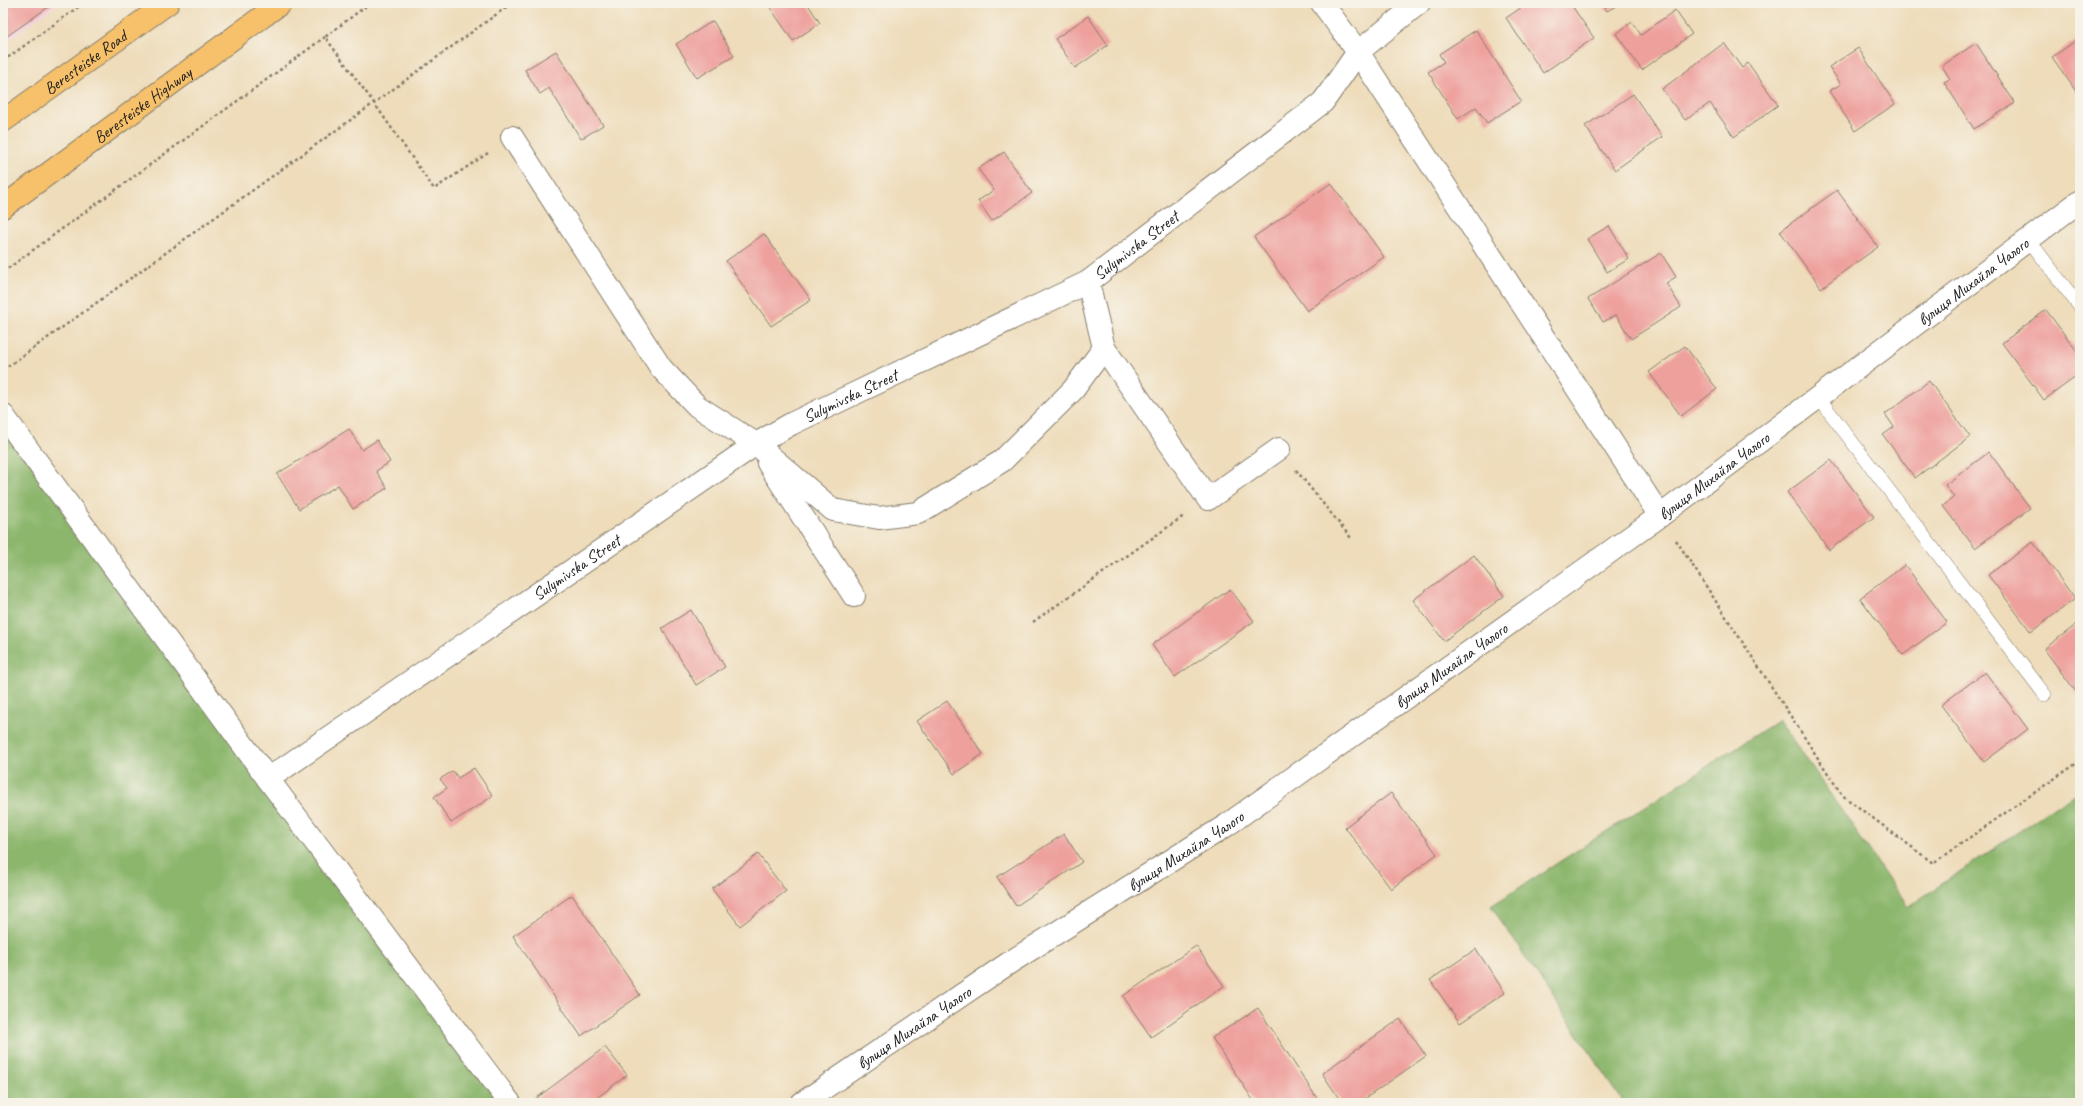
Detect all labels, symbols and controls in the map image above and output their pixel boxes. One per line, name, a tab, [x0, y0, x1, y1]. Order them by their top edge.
street label: Beresteiske Road	[40, 24, 133, 99]
street label: Beresteiske Highway	[89, 61, 197, 148]
street label: Sulymivska Street	[1089, 204, 1185, 284]
street label: вулиця Михайла Чалого	[1913, 232, 2034, 330]
street label: Sulymivska Street	[800, 363, 903, 427]
street label: вулиця Михайла Чалого	[1654, 427, 1774, 524]
street label: Sulymivska Street	[528, 529, 626, 605]
street label: вулиця Михайла Чалого	[1390, 617, 1512, 713]
street label: вулиця Михайла Чалого	[1124, 805, 1249, 896]
street label: вулиця Михайла Чалого	[853, 981, 976, 1074]

